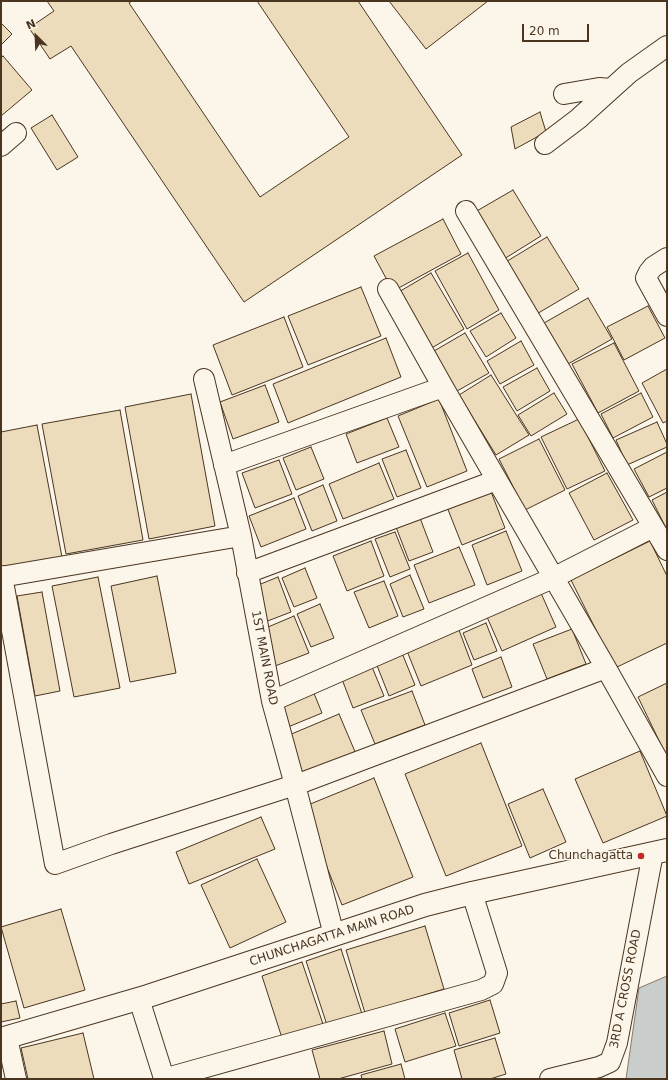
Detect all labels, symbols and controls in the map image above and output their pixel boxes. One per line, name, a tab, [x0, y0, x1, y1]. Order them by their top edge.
north arrow	[16, 16, 56, 56]
scale bar	[524, 16, 591, 42]
text: N	[24, 17, 38, 32]
text: 20 m	[529, 24, 560, 38]
street label: 1ST MAIN ROAD	[248, 609, 280, 707]
place label: Chunchagatta	[549, 849, 633, 863]
marker: Chunchagatta	[636, 851, 646, 861]
street label: CHUNCHAGATTA MAIN ROAD	[248, 902, 416, 970]
street label: 3RD A CROSS ROAD	[607, 928, 645, 1050]

